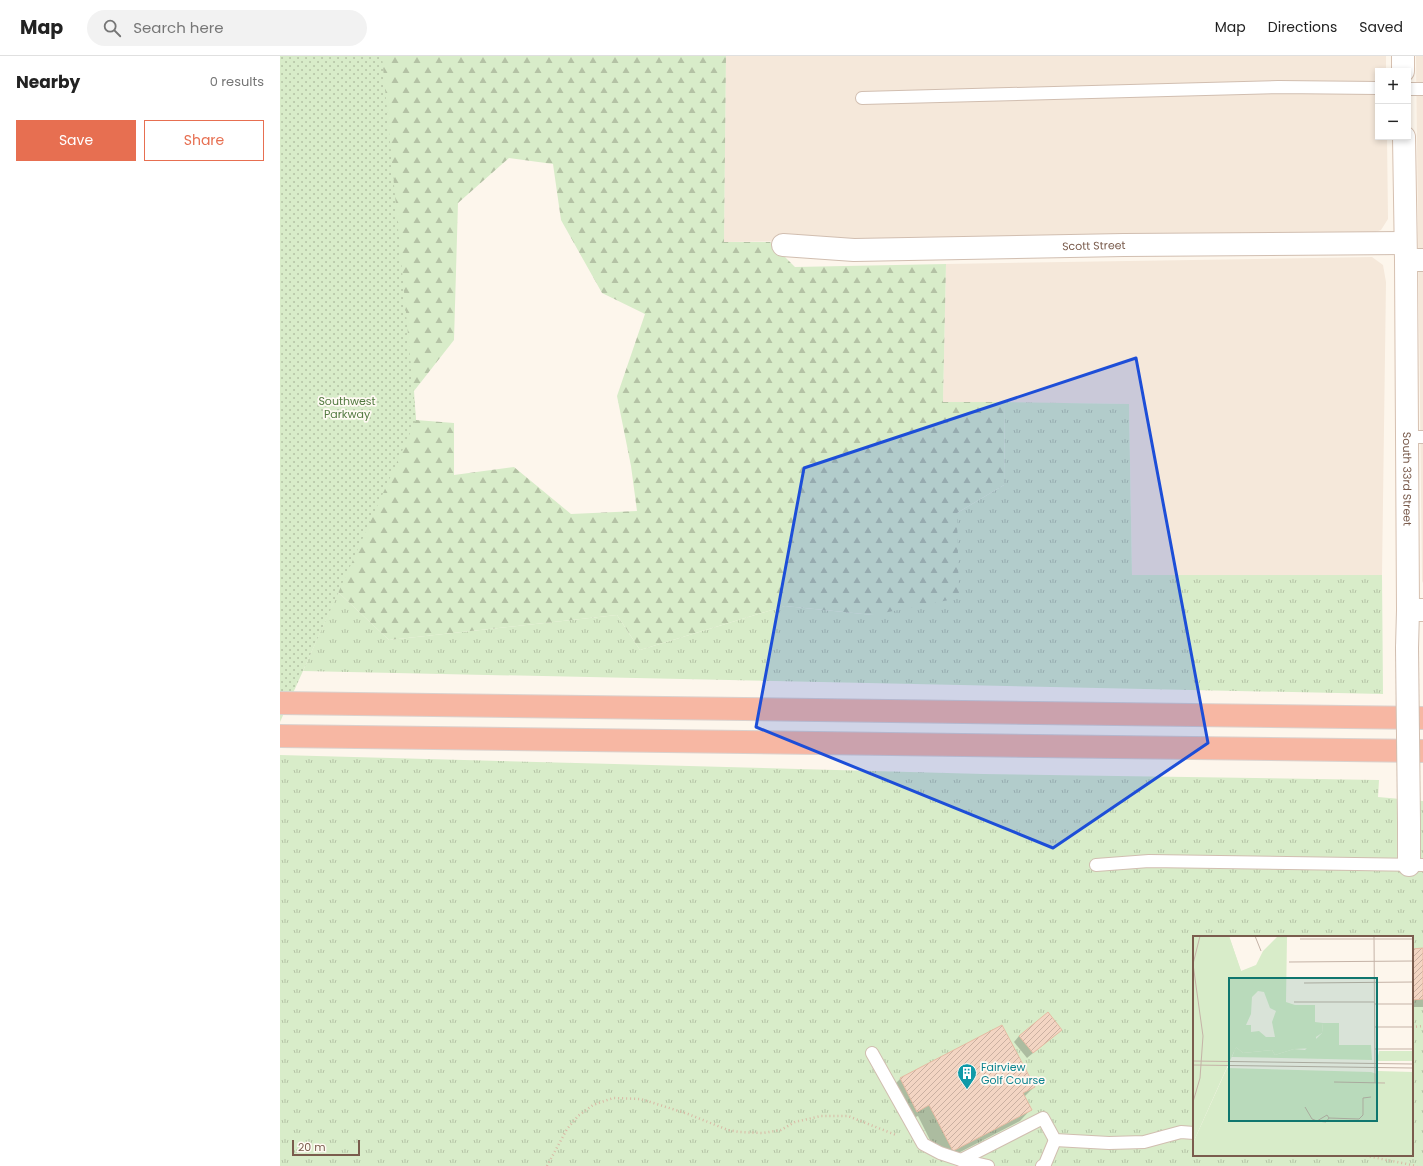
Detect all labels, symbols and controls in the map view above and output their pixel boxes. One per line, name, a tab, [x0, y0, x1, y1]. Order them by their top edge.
search box	[87, 10, 367, 46]
text: Map	[20, 14, 63, 41]
icon: search	[101, 17, 123, 39]
text: Search here	[133, 17, 224, 38]
text: Map	[1215, 17, 1246, 37]
text: Directions	[1268, 17, 1337, 37]
text: Saved	[1359, 17, 1403, 37]
map controls	[1375, 68, 1411, 140]
button: +	[1375, 68, 1411, 104]
text: Nearby	[16, 70, 80, 94]
text: 0 results	[210, 72, 264, 91]
button: −	[1375, 104, 1411, 140]
button: Save	[16, 120, 136, 161]
button: Share	[144, 120, 264, 161]
street label: Scott Street	[1062, 237, 1126, 254]
park label: Southwest Parkway	[318, 393, 376, 422]
street label: South 33rd Street	[1399, 432, 1416, 526]
inset map	[1193, 936, 1413, 1156]
place label: Fairview Golf Course	[981, 1059, 1045, 1088]
building icon: Fairview Golf Course	[956, 1062, 978, 1090]
scale bar	[292, 1138, 360, 1157]
text: 20 m	[298, 1139, 326, 1155]

